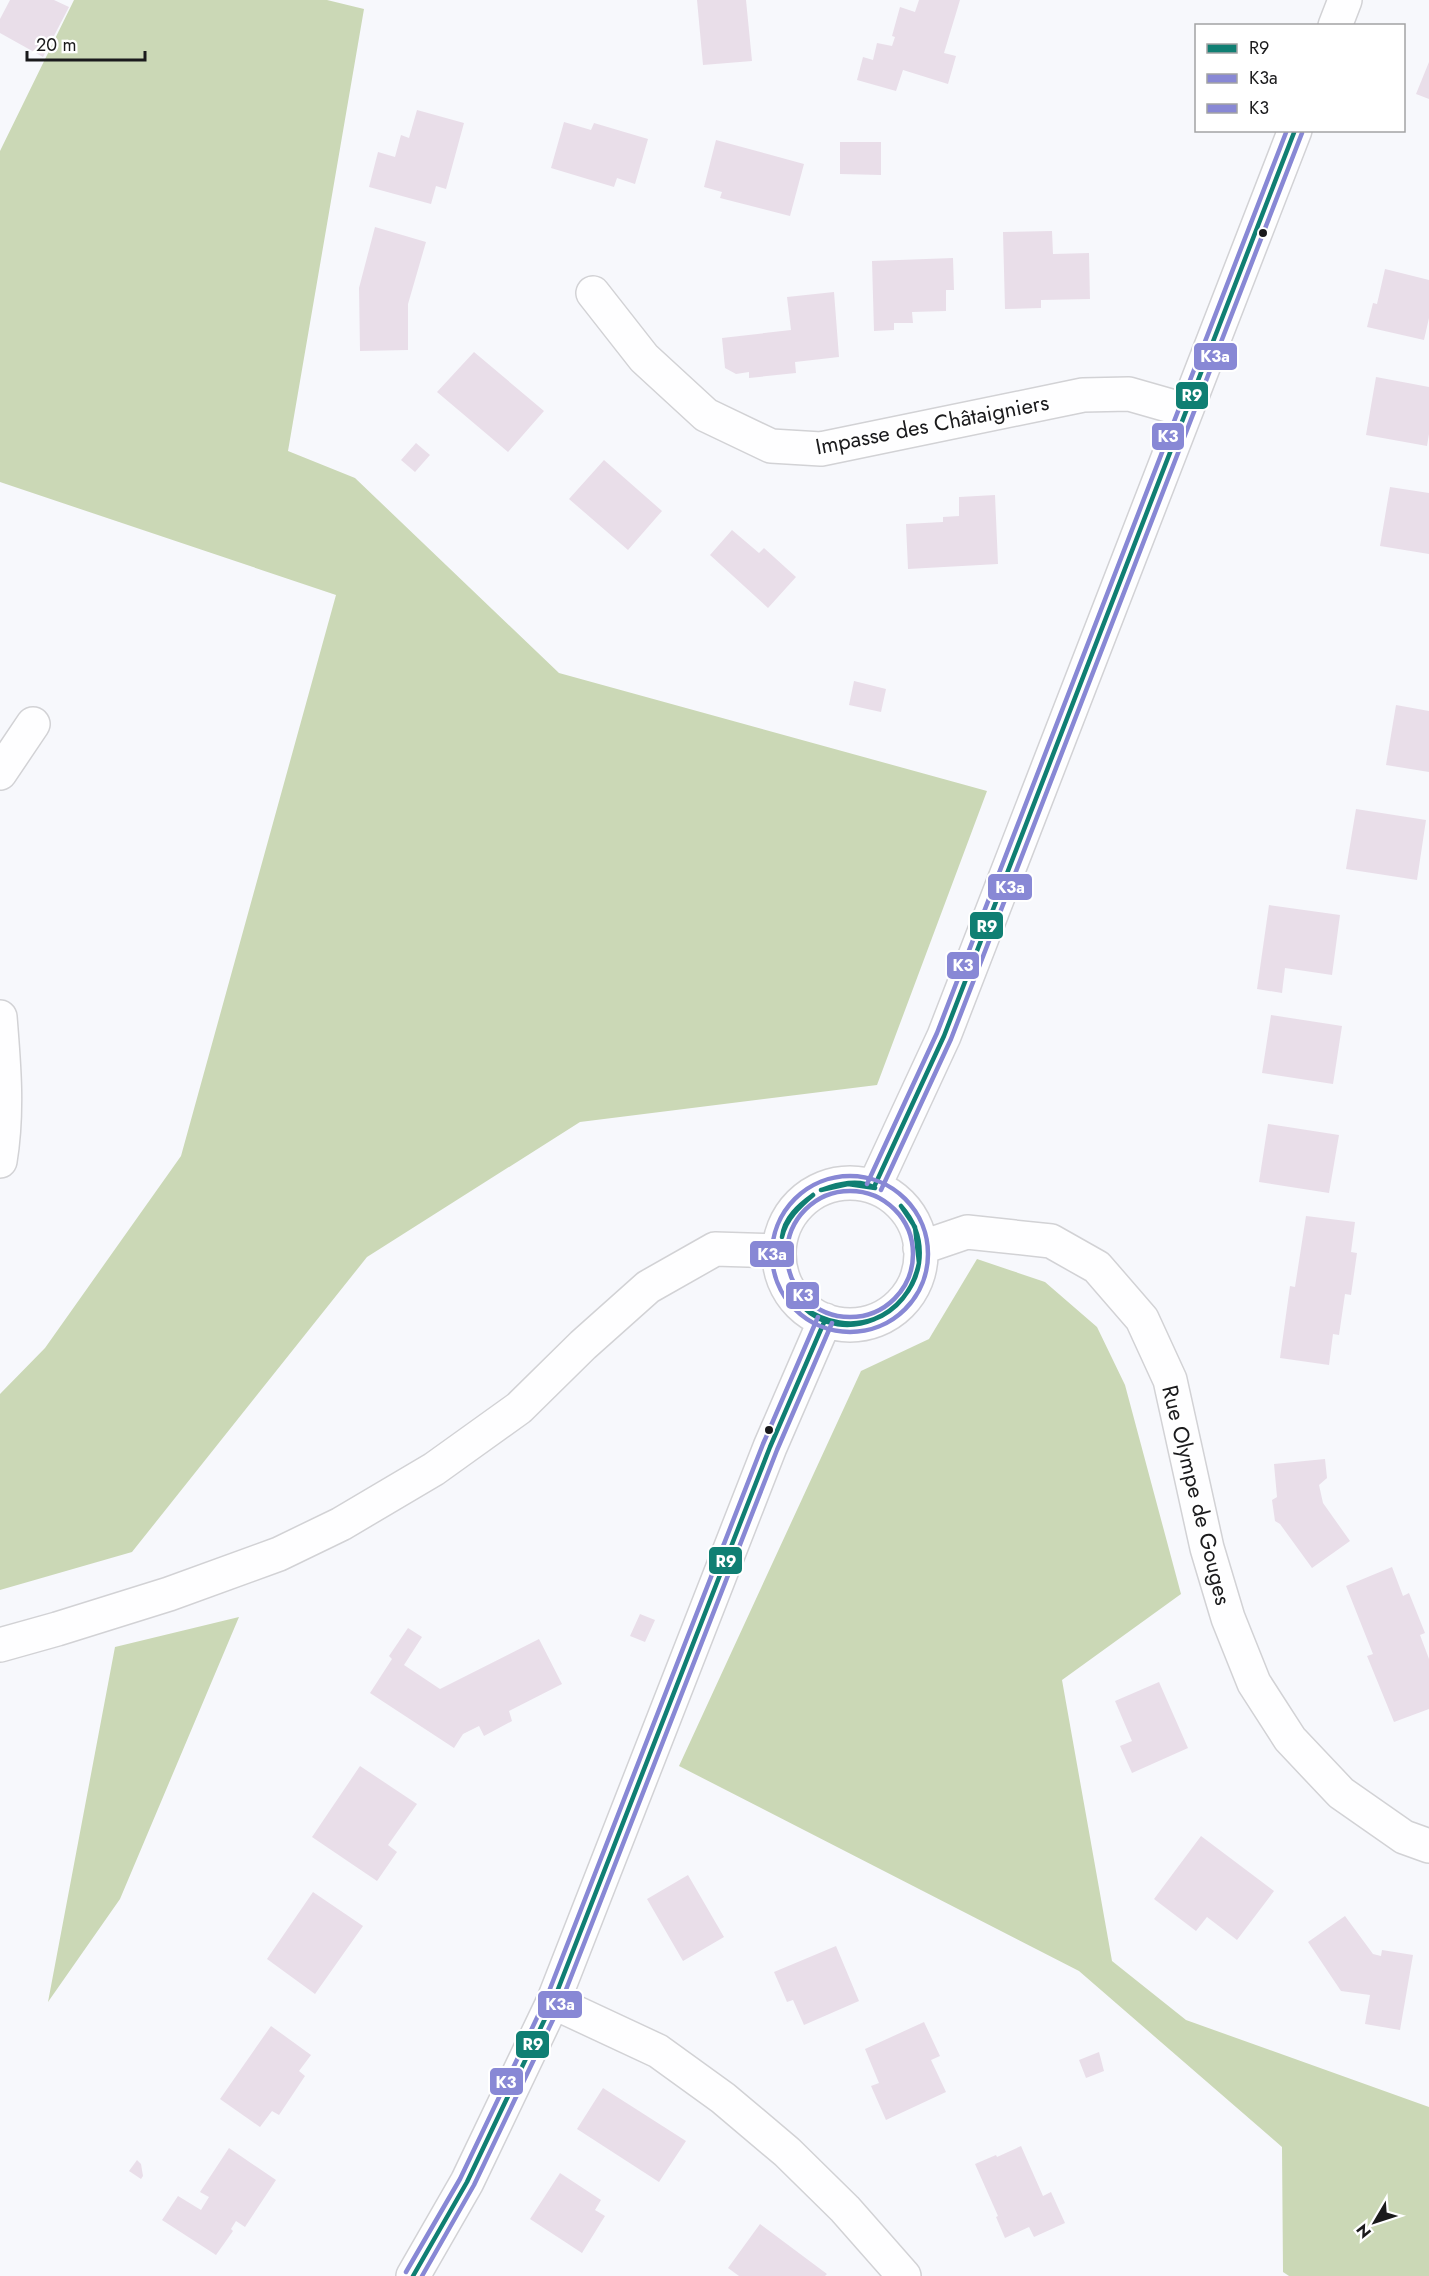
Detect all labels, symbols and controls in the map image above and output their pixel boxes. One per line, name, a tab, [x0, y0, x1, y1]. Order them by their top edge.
scale bar	[27, 24, 146, 62]
legend	[1195, 24, 1405, 132]
text: 20 m	[36, 32, 76, 58]
text: R9	[1249, 35, 1269, 61]
text: K3a	[1249, 65, 1278, 91]
text: K3	[1249, 95, 1269, 121]
unlabelled marker	[1257, 227, 1269, 239]
line badge: K3a	[1193, 342, 1238, 371]
text: K3a	[1200, 345, 1230, 368]
line badge: R9	[1175, 381, 1209, 410]
text: R9	[1181, 384, 1203, 407]
street label: Impasse des Châtaigniers	[813, 386, 1052, 462]
line badge: K3	[1151, 422, 1185, 451]
text: K3	[1157, 425, 1179, 448]
line badge: K3a	[987, 873, 1033, 901]
text: K3a	[995, 876, 1025, 899]
line badge: R9	[969, 911, 1004, 940]
text: R9	[976, 915, 998, 938]
line badge: K3	[946, 951, 980, 980]
text: K3	[952, 954, 974, 977]
line badge: K3a	[749, 1240, 795, 1268]
text: K3a	[757, 1243, 787, 1266]
line badge: K3	[785, 1281, 820, 1310]
text: K3	[792, 1284, 814, 1307]
street label: Rue Olympe de Gouges	[1154, 1382, 1240, 1608]
unlabelled marker	[763, 1424, 775, 1436]
line badge: R9	[708, 1546, 743, 1575]
text: R9	[715, 1550, 737, 1573]
line badge: K3a	[537, 1990, 583, 2019]
text: K3a	[545, 1993, 575, 2016]
line badge: R9	[515, 2030, 550, 2059]
text: R9	[522, 2033, 544, 2056]
line badge: K3	[489, 2067, 524, 2096]
text: K3	[495, 2071, 517, 2094]
north arrow	[1345, 2192, 1405, 2252]
text: N	[1351, 2219, 1377, 2243]

